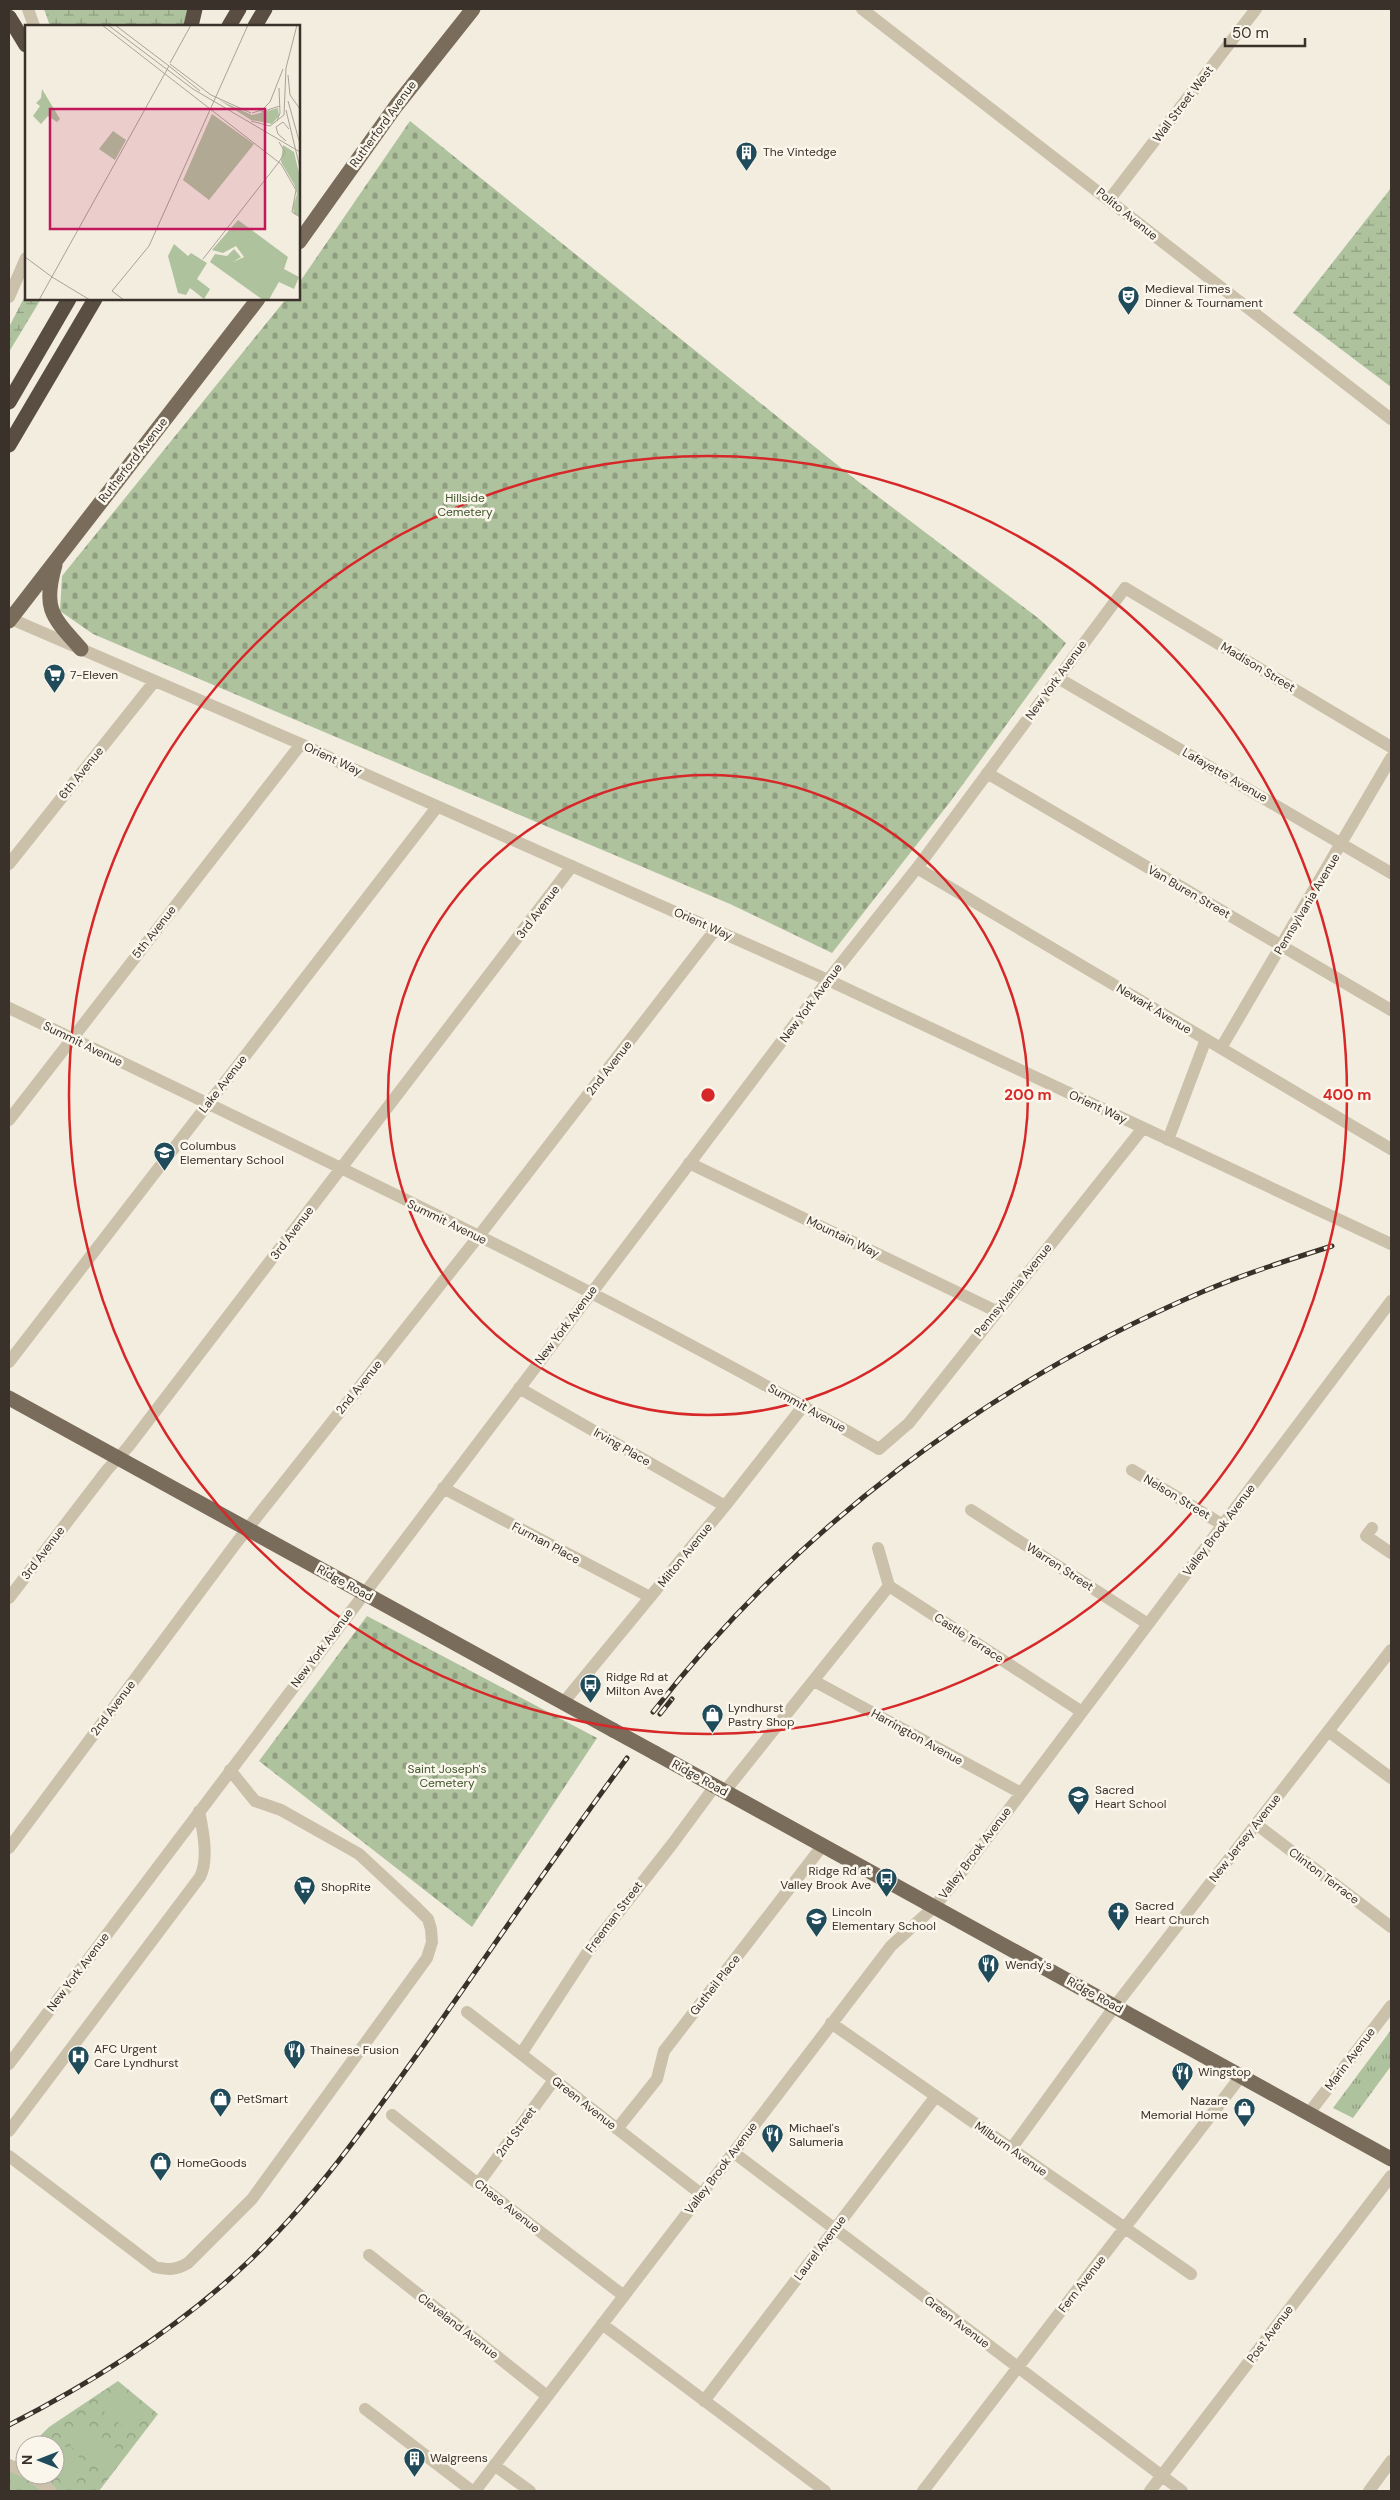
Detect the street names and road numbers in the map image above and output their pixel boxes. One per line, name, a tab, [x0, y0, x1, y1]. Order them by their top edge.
street label: Wall Street West	[1149, 62, 1217, 145]
street label: Rutherford Avenue	[346, 77, 420, 171]
street label: Polito Avenue	[1093, 184, 1161, 244]
street label: Rutherford Avenue	[95, 414, 171, 506]
street label: New York Avenue	[1022, 637, 1090, 723]
street label: Madison Street	[1218, 638, 1298, 696]
street label: Orient Way	[301, 739, 365, 780]
street label: 6th Avenue	[55, 743, 107, 803]
street label: Lafayette Avenue	[1180, 744, 1271, 806]
street label: Pennsylvania Avenue	[1270, 850, 1344, 957]
street label: Van Buren Street	[1145, 862, 1234, 922]
street label: 3rd Avenue	[513, 882, 563, 942]
street label: 5th Avenue	[128, 902, 180, 962]
street label: Orient Way	[671, 904, 735, 944]
street label: New York Avenue	[776, 960, 846, 1046]
street label: Newark Avenue	[1114, 980, 1195, 1038]
street label: Summit Avenue	[40, 1018, 126, 1070]
street label: 2nd Avenue	[583, 1037, 636, 1099]
street label: Lake Avenue	[195, 1052, 251, 1116]
street label: Orient Way	[1066, 1087, 1130, 1128]
street label: Summit Avenue	[404, 1196, 490, 1248]
street label: 3rd Avenue	[267, 1203, 317, 1263]
street label: Mountain Way	[804, 1212, 882, 1262]
street label: Pennsylvania Avenue	[971, 1240, 1056, 1340]
street label: New York Avenue	[531, 1282, 601, 1368]
street label: 2nd Avenue	[332, 1356, 386, 1417]
street label: Summit Avenue	[765, 1380, 849, 1436]
street label: Irving Place	[591, 1424, 653, 1470]
street label: Nelson Street	[1141, 1471, 1214, 1523]
street label: Valley Brook Avenue	[1179, 1481, 1259, 1579]
street label: Furman Place	[509, 1518, 583, 1568]
street label: Milton Avenue	[654, 1519, 716, 1590]
street label: 3rd Avenue	[18, 1523, 68, 1583]
street label: Warren Street	[1023, 1539, 1097, 1595]
street label: Ridge Road	[314, 1561, 376, 1605]
street label: New York Avenue	[287, 1605, 357, 1691]
street label: Castle Terrace	[931, 1610, 1007, 1667]
street label: 2nd Avenue	[87, 1677, 139, 1739]
street label: Harrington Avenue	[868, 1705, 966, 1769]
street label: Ridge Road	[669, 1756, 731, 1800]
street label: New Jersey Avenue	[1206, 1790, 1285, 1885]
street label: Valley Brook Avenue	[935, 1804, 1015, 1902]
street label: Clinton Terrace	[1286, 1844, 1363, 1908]
street label: Freeman Street	[582, 1878, 646, 1956]
street label: New York Avenue	[43, 1929, 113, 2015]
street label: Gutheil Place	[686, 1951, 744, 2019]
street label: Ridge Road	[1064, 1973, 1126, 2017]
street label: Marin Avenue	[1321, 2024, 1379, 2094]
street label: Green Avenue	[548, 2073, 620, 2133]
street label: 2nd Street	[492, 2103, 540, 2160]
street label: Milburn Avenue	[971, 2118, 1051, 2180]
street label: Valley Brook Avenue	[681, 2119, 761, 2217]
street label: Chase Avenue	[471, 2175, 543, 2237]
street label: Laurel Avenue	[790, 2212, 850, 2284]
street label: Fern Avenue	[1055, 2252, 1109, 2316]
street label: Cleveland Avenue	[414, 2289, 502, 2363]
street label: Green Avenue	[921, 2292, 993, 2352]
street label: Post Avenue	[1243, 2302, 1297, 2366]

